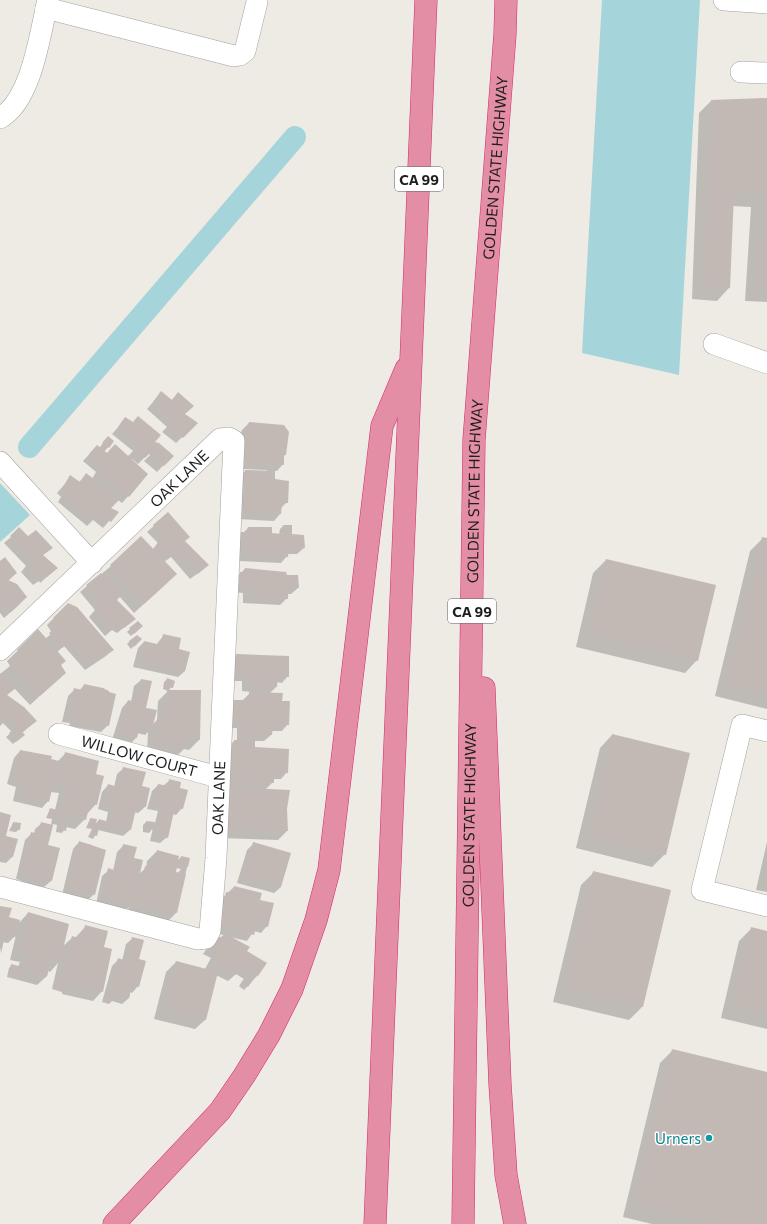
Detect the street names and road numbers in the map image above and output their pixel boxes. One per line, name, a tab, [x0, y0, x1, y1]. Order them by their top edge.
street label: GOLDEN STATE HIGHWAY	[479, 75, 511, 260]
road number: CA 99	[395, 167, 443, 191]
street label: GOLDEN STATE HIGHWAY	[463, 398, 486, 583]
street label: OAK LANE	[146, 446, 212, 511]
road number: CA 99	[448, 599, 496, 623]
street label: GOLDEN STATE HIGHWAY	[458, 723, 479, 907]
street label: WILLOW COURT	[79, 731, 199, 780]
street label: OAK LANE	[208, 760, 228, 835]

